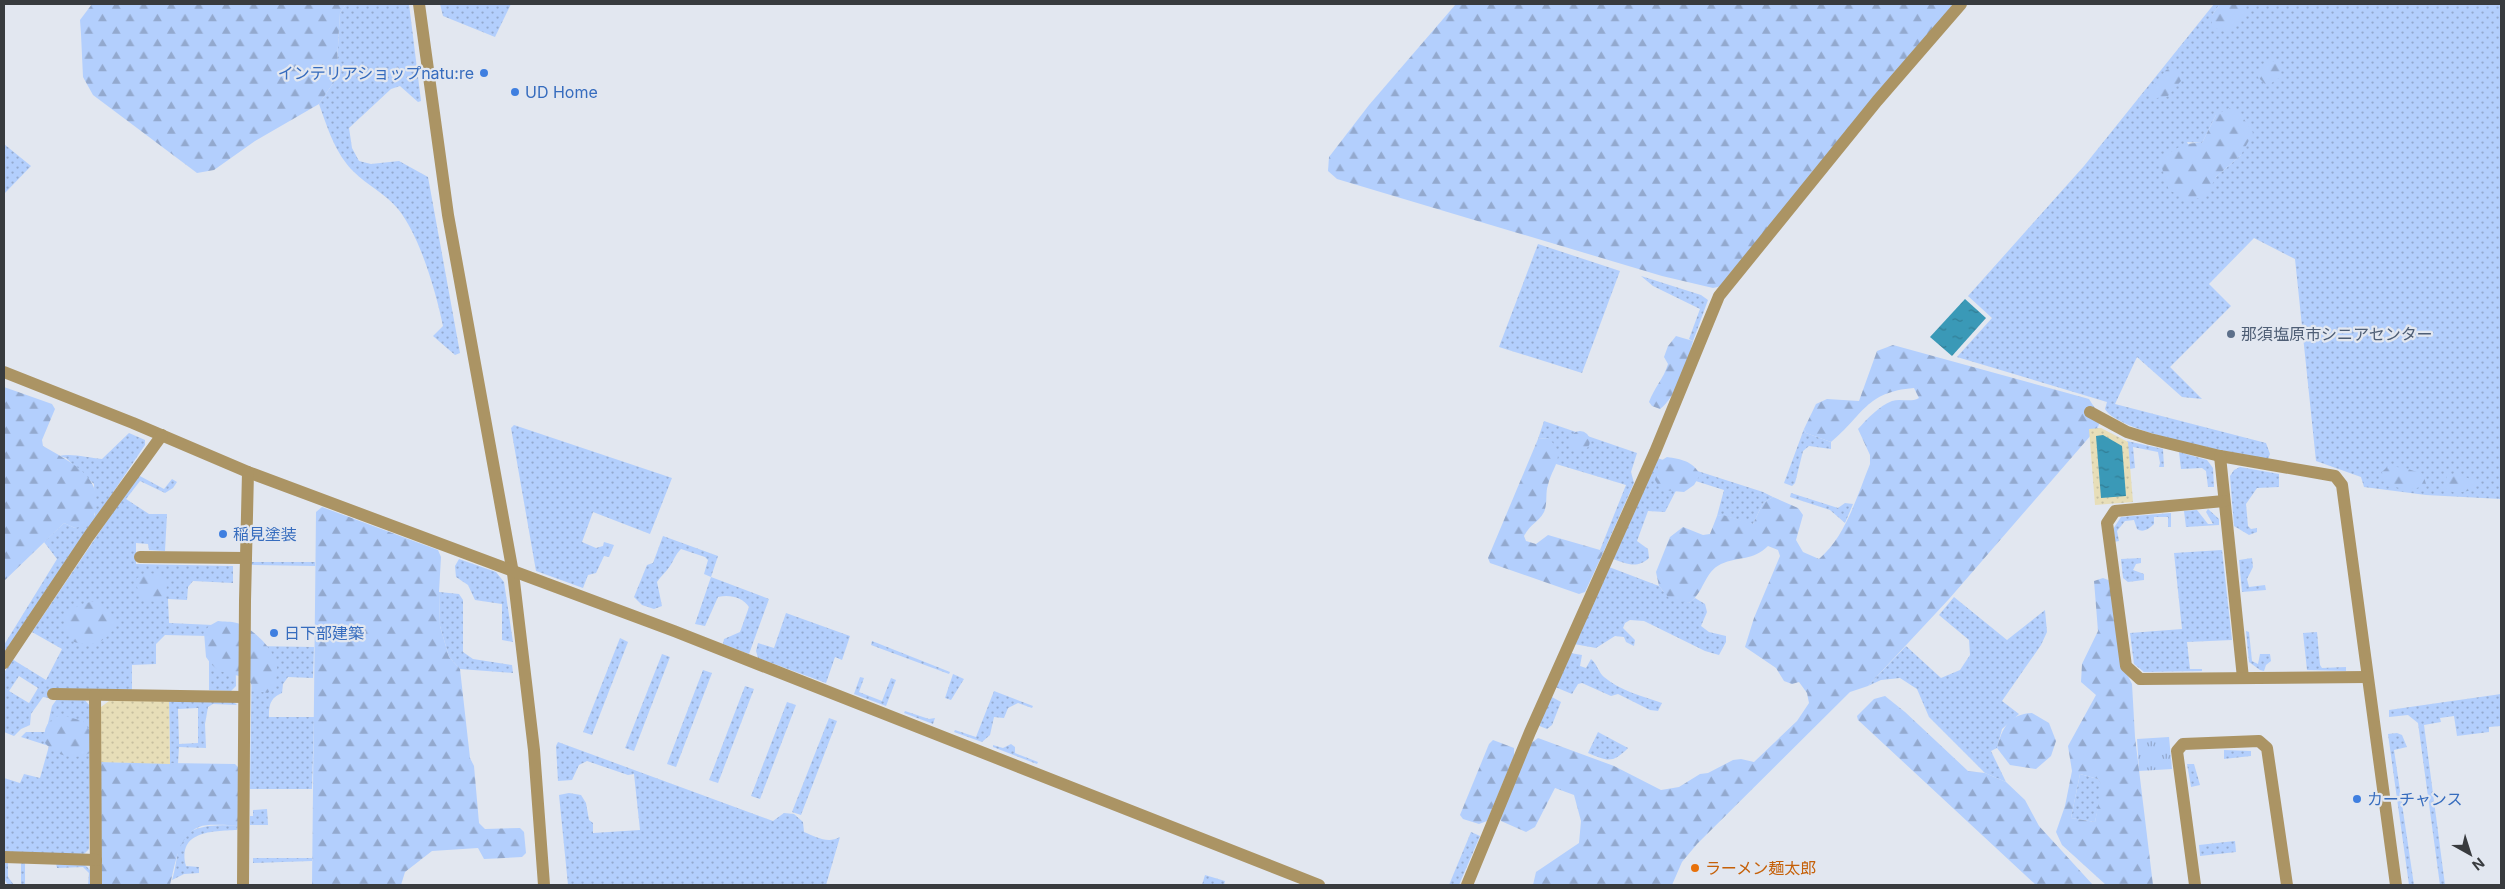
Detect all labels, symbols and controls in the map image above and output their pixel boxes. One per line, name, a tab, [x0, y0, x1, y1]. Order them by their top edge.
place label: インテリアショップnatu:re	[278, 63, 474, 83]
marker: インテリアショップnatu:re	[478, 67, 490, 79]
place label: UD Home	[525, 82, 598, 102]
marker: UD Home	[509, 86, 521, 98]
place label: 那須塩原市シニアセンター	[2241, 324, 2433, 344]
marker: 那須塩原市シニアセンター	[2225, 328, 2237, 340]
place label: 稲見塗装	[233, 524, 297, 544]
marker: 稲見塗装	[217, 528, 229, 540]
place label: 日下部建築	[284, 623, 364, 643]
marker: 日下部建築	[268, 627, 280, 639]
place label: カーチャンス	[2367, 789, 2463, 809]
marker: カーチャンス	[2351, 793, 2363, 805]
north arrow	[2445, 829, 2495, 879]
text: N	[2469, 855, 2488, 874]
place label: ラーメン麺太郎	[1705, 858, 1816, 878]
marker: ラーメン麺太郎	[1689, 862, 1701, 874]

